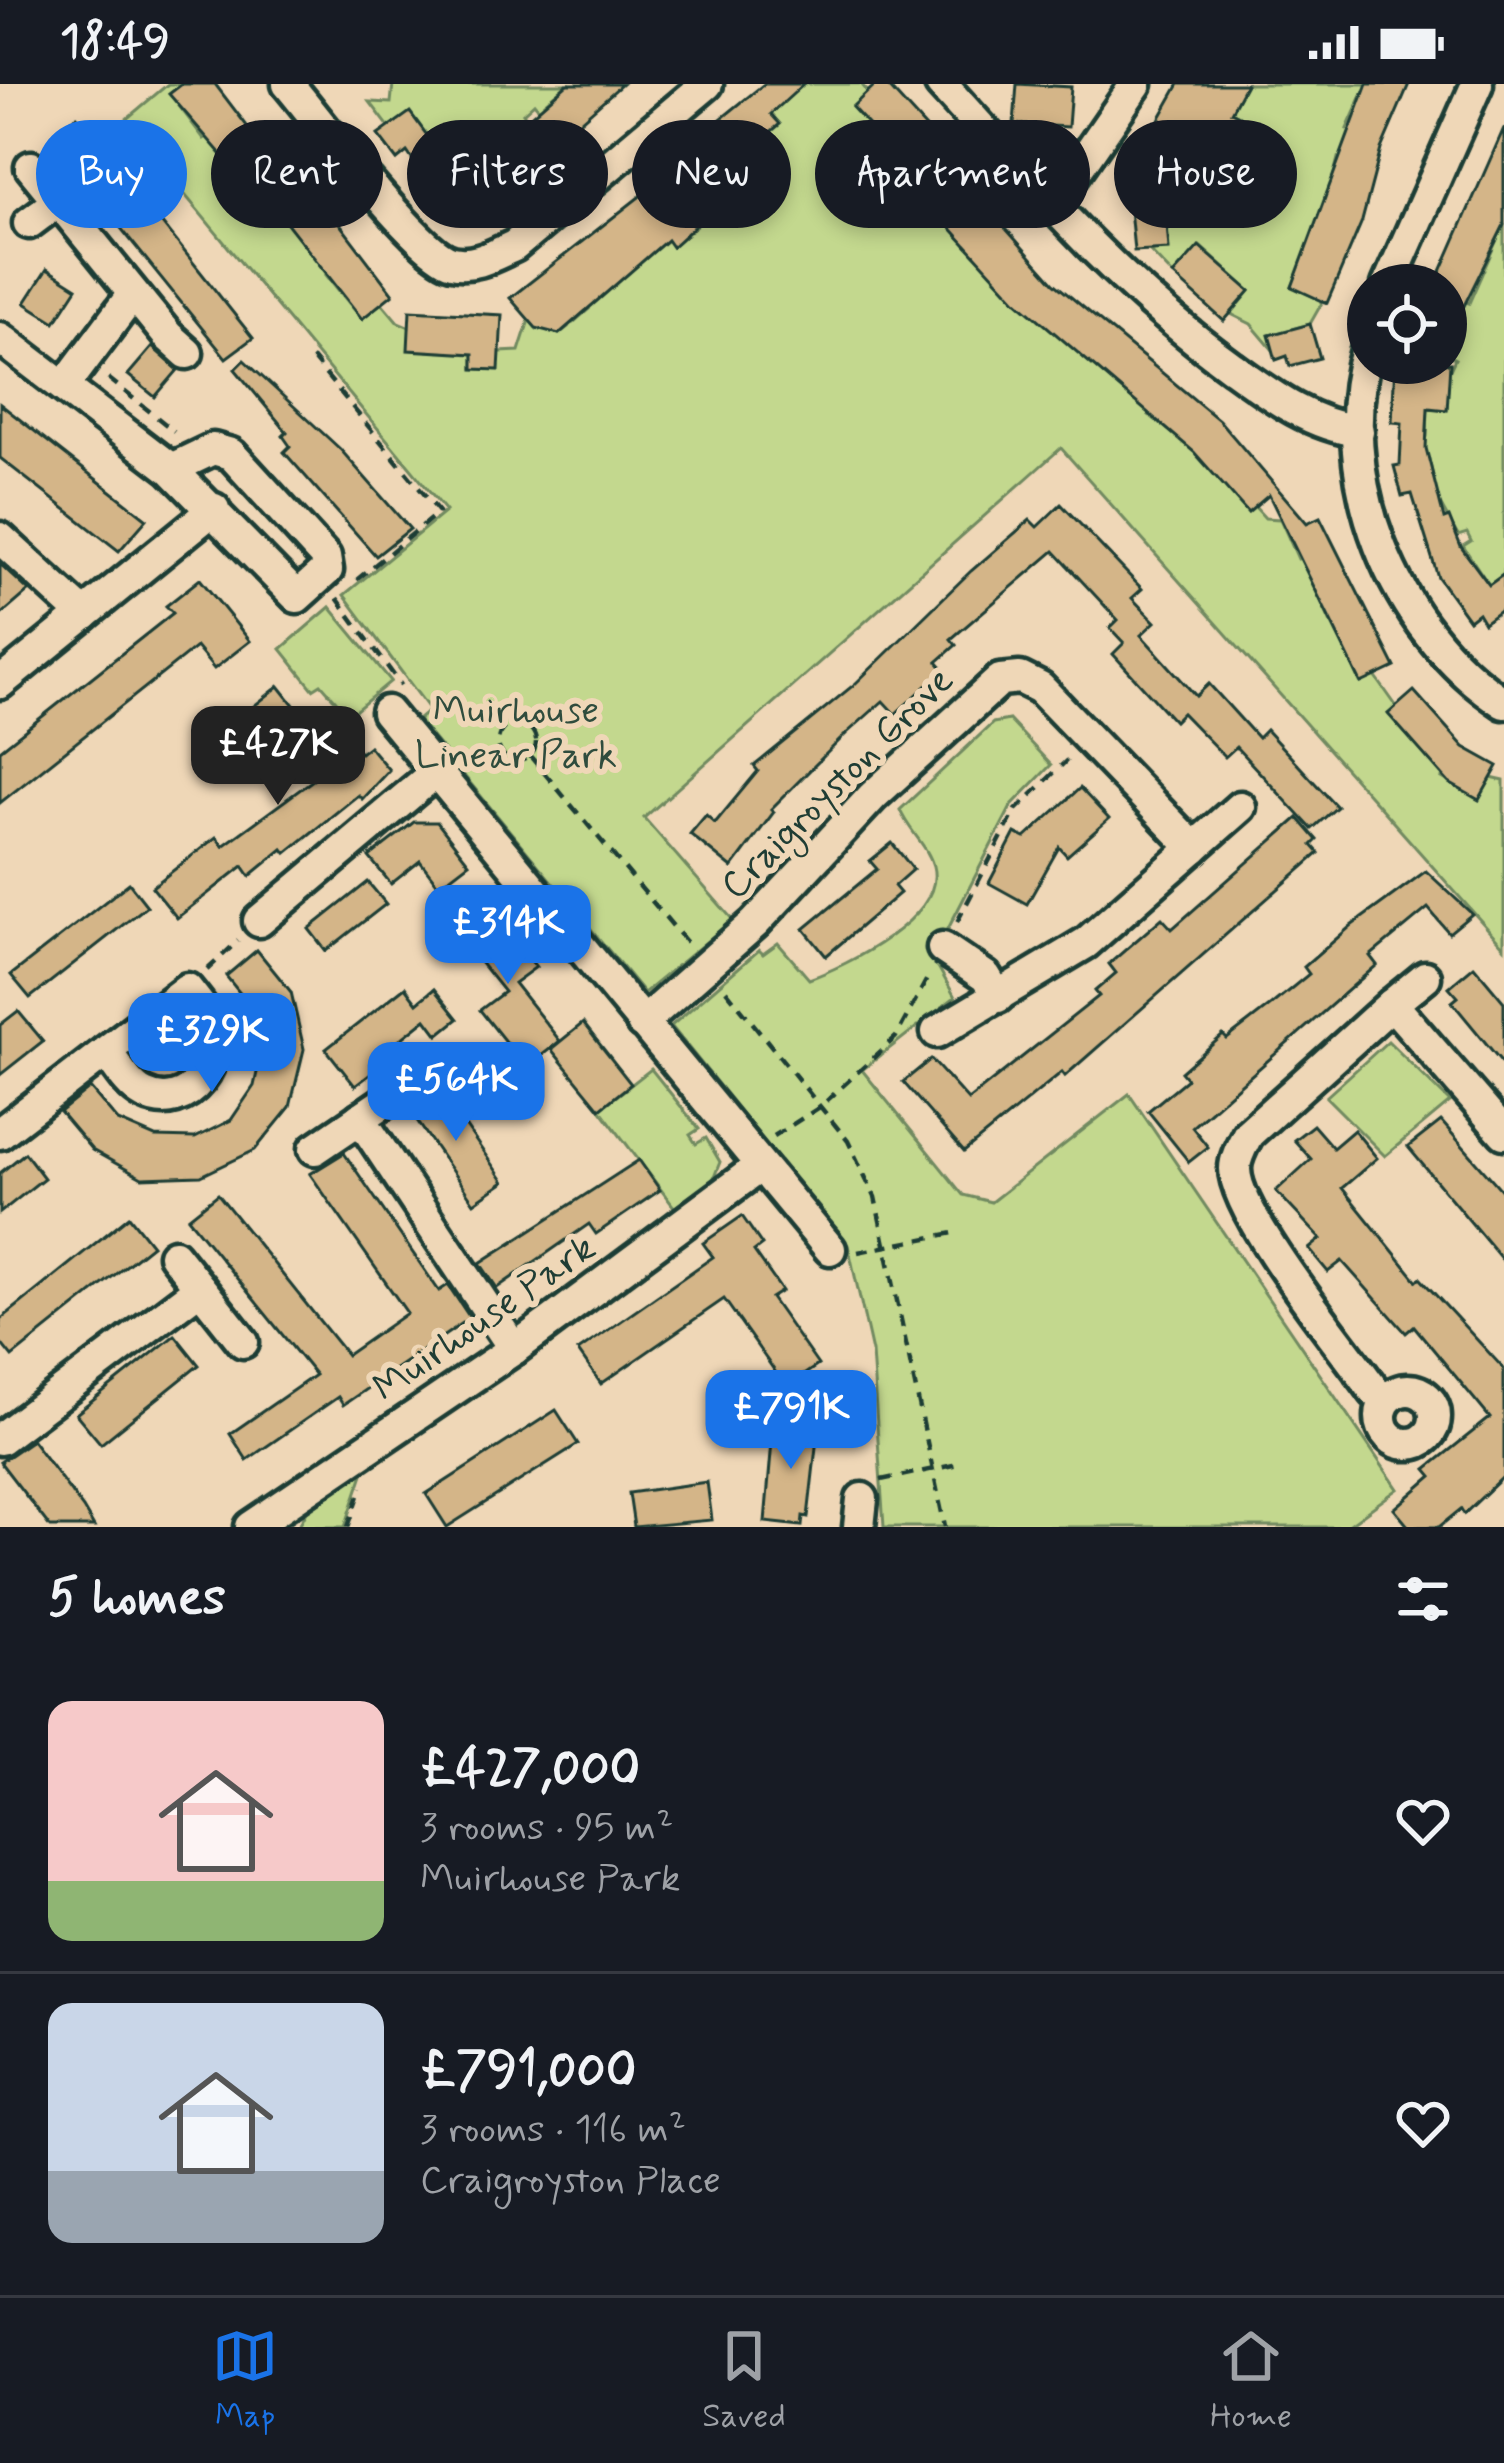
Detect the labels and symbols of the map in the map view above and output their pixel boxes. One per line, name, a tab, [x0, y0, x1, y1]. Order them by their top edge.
street label: Craigroyston Grove	[711, 657, 968, 914]
park label: Muirhouse Linear Park	[415, 686, 617, 782]
pin: £427K	[194, 706, 362, 808]
pin: £314K	[424, 885, 592, 987]
pin: £329K	[128, 993, 296, 1095]
pin: £564K	[372, 1042, 540, 1144]
street label: Muirhouse Park	[364, 1223, 606, 1415]
pin: £791K	[707, 1370, 875, 1472]

